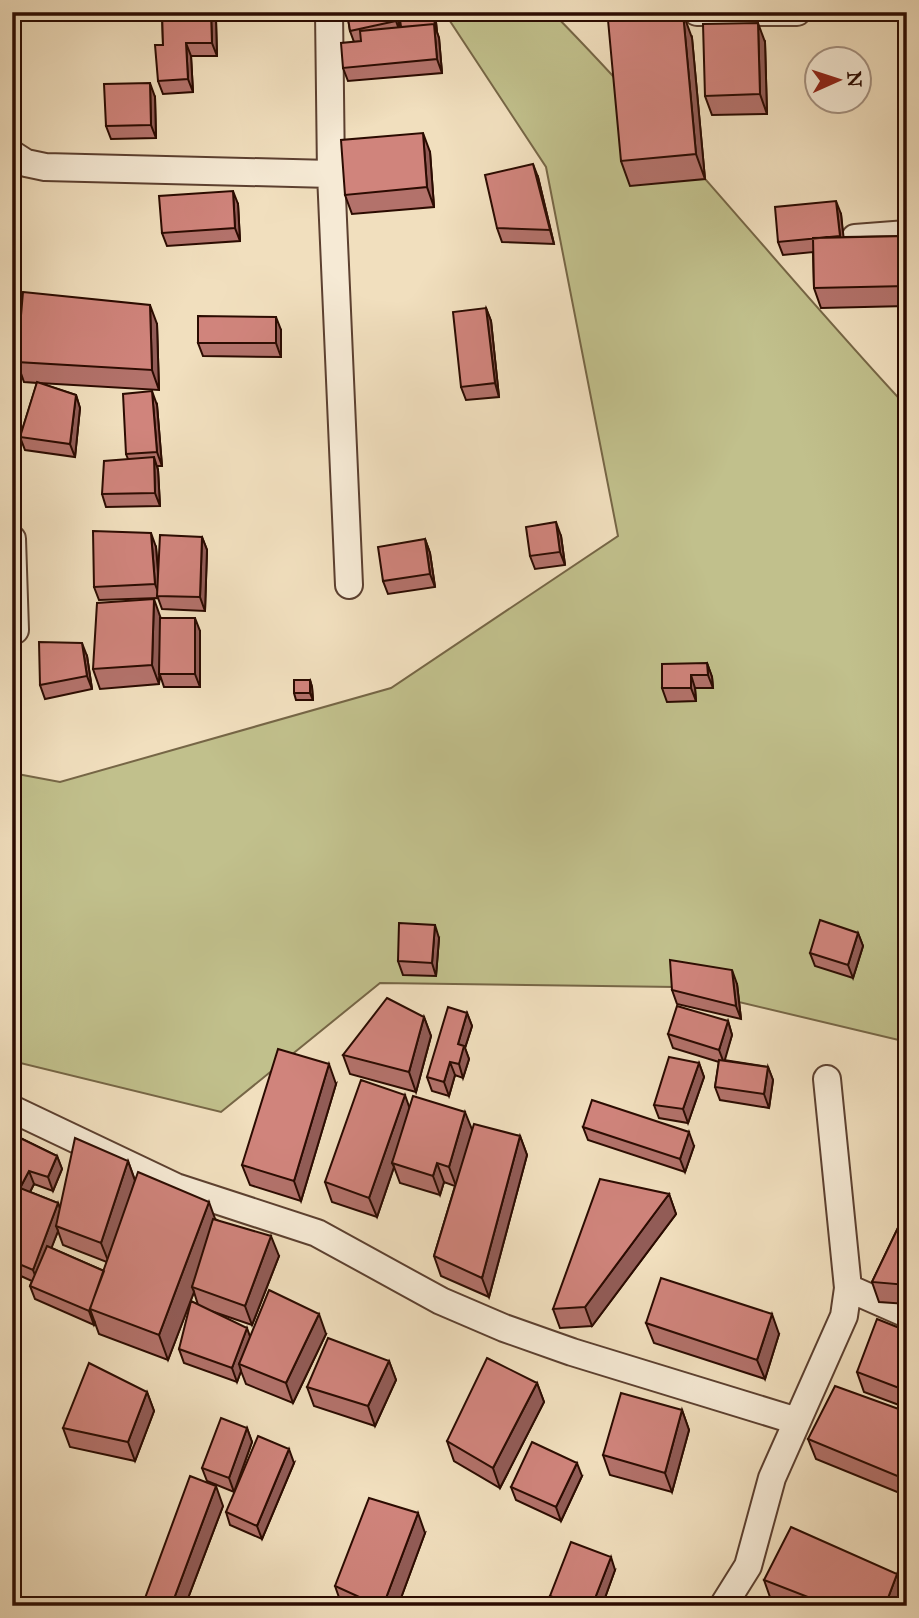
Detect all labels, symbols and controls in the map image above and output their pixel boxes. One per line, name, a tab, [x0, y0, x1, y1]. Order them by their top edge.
north arrow	[804, 46, 874, 116]
text: N	[843, 70, 866, 88]

